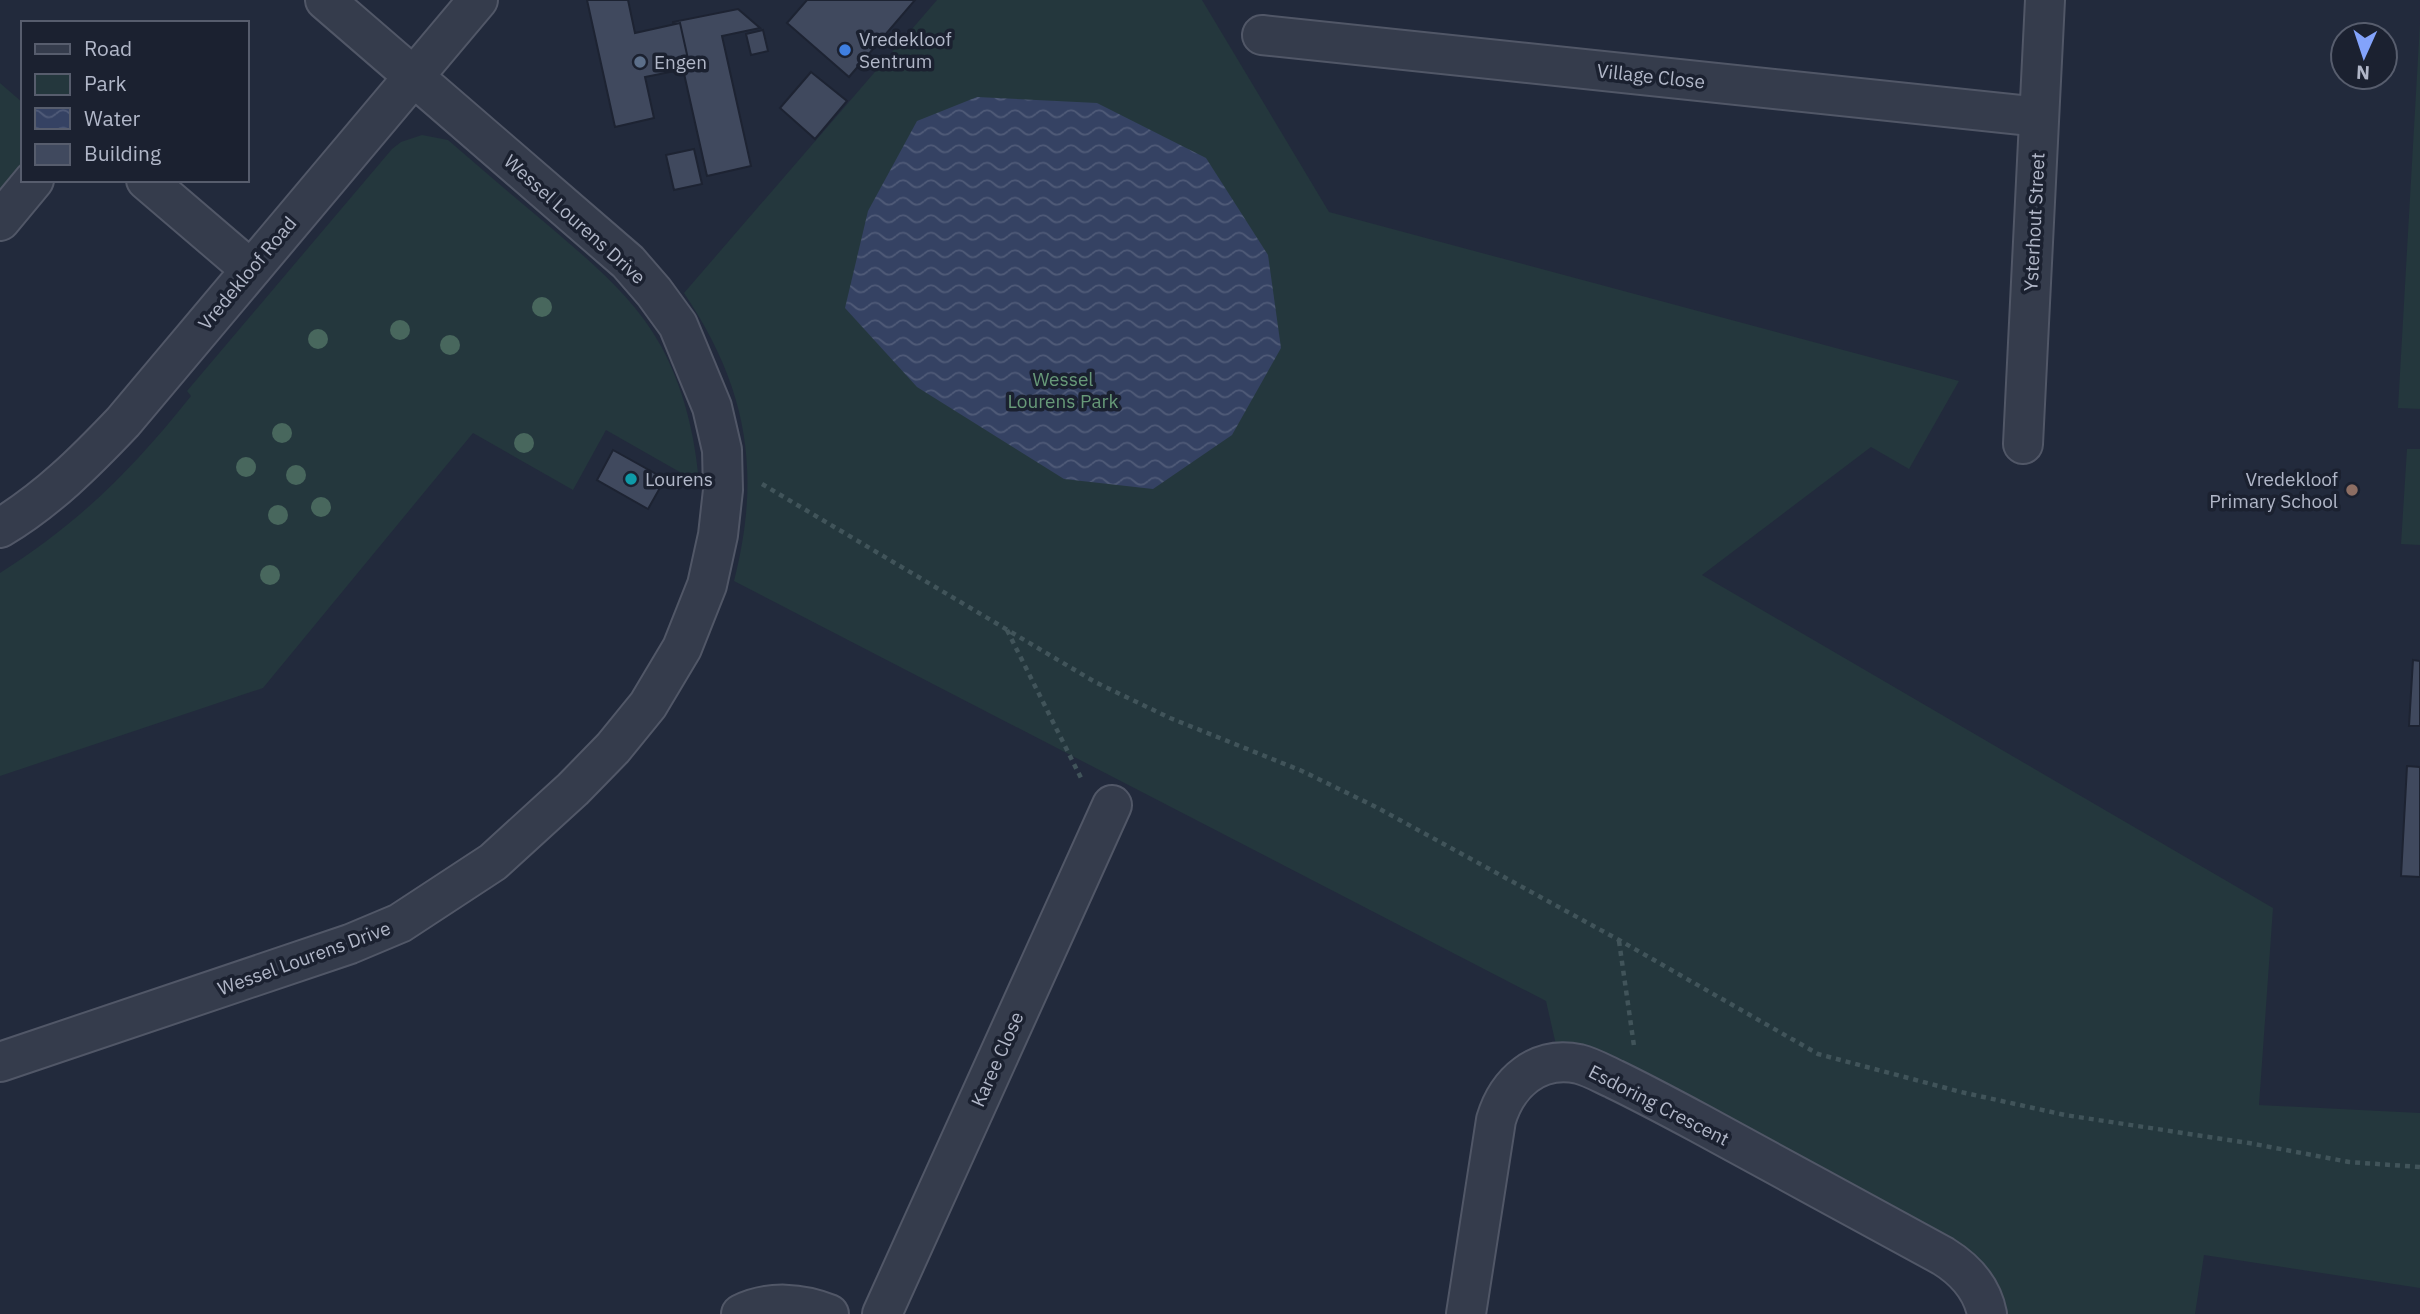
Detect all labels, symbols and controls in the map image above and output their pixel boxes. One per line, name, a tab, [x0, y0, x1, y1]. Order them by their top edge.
legend	[21, 21, 248, 182]
north arrow	[2329, 21, 2399, 91]
place label: Vredekloof Sentrum	[859, 27, 952, 73]
text: Road	[84, 34, 132, 62]
marker: Vredekloof Sentrum	[837, 42, 853, 58]
place label: Engen	[654, 50, 707, 74]
marker: Engen	[632, 54, 648, 70]
street label: Village Close	[1596, 58, 1706, 94]
text: N	[2356, 61, 2371, 85]
text: Park	[84, 69, 127, 97]
text: Water	[84, 104, 141, 132]
text: Building	[84, 139, 161, 167]
street label: Wessel Lourens Drive	[499, 149, 651, 289]
street label: Ysterhout Street	[2018, 152, 2050, 292]
street label: Vredekloof Road	[193, 211, 301, 335]
park label: Wessel Lourens Park	[1007, 367, 1119, 413]
place label: Lourens	[645, 467, 713, 491]
place label: Vredekloof Primary School	[2209, 467, 2338, 513]
marker: Lourens	[623, 471, 639, 487]
marker: Vredekloof Primary School	[2344, 482, 2360, 498]
street label: Wessel Lourens Drive	[214, 916, 394, 1000]
street label: Karee Close	[965, 1008, 1029, 1110]
street label: Esdoring Crescent	[1585, 1059, 1733, 1151]

